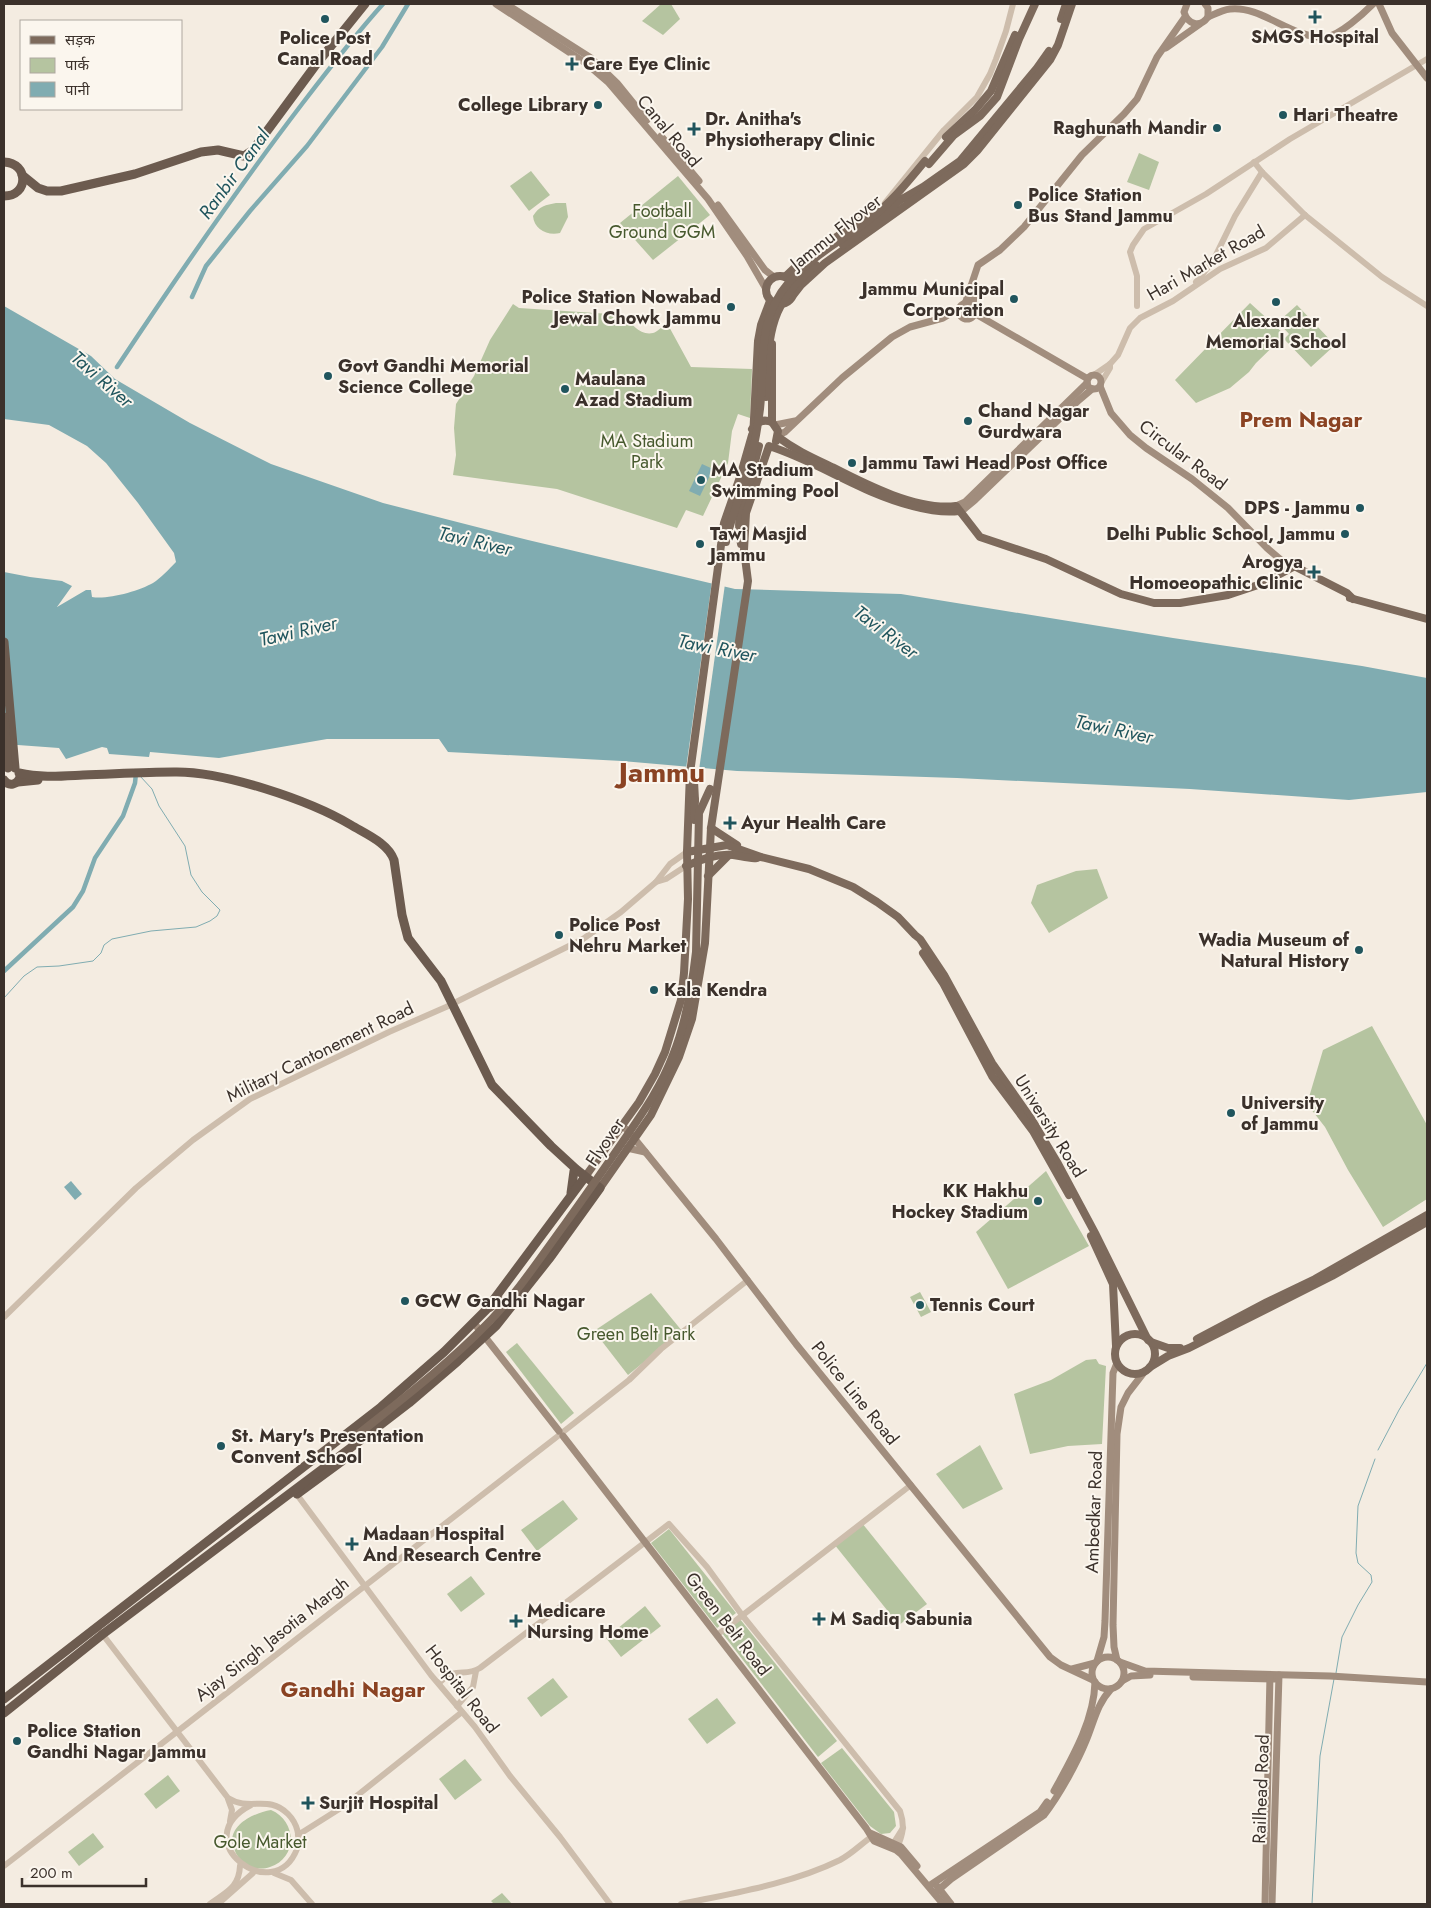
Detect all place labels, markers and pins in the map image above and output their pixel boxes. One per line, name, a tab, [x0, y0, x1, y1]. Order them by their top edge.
marker: SMGS Hospital	[1308, 10, 1322, 24]
marker: Police Post Canal Road	[319, 13, 331, 25]
place label: SMGS Hospital	[1251, 24, 1379, 50]
place label: Police Post Canal Road	[277, 25, 373, 72]
place label: Care Eye Clinic	[583, 51, 711, 77]
marker: Care Eye Clinic	[565, 57, 579, 71]
place label: College Library	[458, 92, 589, 118]
marker: College Library	[592, 99, 604, 111]
place label: Hari Theatre	[1293, 102, 1398, 128]
place label: Dr. Anitha's Physiotherapy Clinic	[705, 106, 875, 153]
marker: Hari Theatre	[1277, 109, 1289, 121]
place label: Raghunath Mandir	[1053, 115, 1208, 141]
marker: Dr. Anitha's Physiotherapy Clinic	[687, 122, 701, 136]
marker: Raghunath Mandir	[1211, 122, 1223, 134]
place label: Police Station Bus Stand Jammu	[1028, 182, 1173, 229]
marker: Police Station Bus Stand Jammu	[1012, 199, 1024, 211]
place label: Jammu Municipal Corporation	[859, 276, 1004, 323]
place label: Police Station Nowabad Jewal Chowk Jammu	[522, 284, 721, 331]
marker: Jammu Municipal Corporation	[1008, 293, 1020, 305]
marker: Alexander Memorial School	[1270, 296, 1282, 308]
marker: Police Station Nowabad Jewal Chowk Jammu	[725, 301, 737, 313]
place label: Alexander Memorial School	[1206, 308, 1346, 355]
place label: Govt Gandhi Memorial Science College	[338, 353, 529, 400]
place label: Maulana Azad Stadium	[574, 366, 693, 413]
marker: Govt Gandhi Memorial Science College	[322, 370, 334, 382]
marker: Maulana Azad Stadium	[559, 383, 571, 395]
place label: Chand Nagar Gurdwara	[978, 398, 1090, 445]
marker: Chand Nagar Gurdwara	[962, 415, 974, 427]
place label: Jammu Tawi Head Post Office	[859, 450, 1108, 476]
place label: MA Stadium Swimming Pool	[711, 457, 839, 504]
marker: Jammu Tawi Head Post Office	[846, 457, 858, 469]
marker: MA Stadium Swimming Pool	[695, 474, 707, 486]
place label: DPS - Jammu	[1244, 495, 1350, 521]
marker: DPS - Jammu	[1354, 502, 1366, 514]
place label: Tawi Masjid Jammu	[707, 521, 807, 568]
place label: Delhi Public School, Jammu	[1106, 521, 1335, 547]
marker: Delhi Public School, Jammu	[1339, 528, 1351, 540]
marker: Tawi Masjid Jammu	[694, 538, 706, 550]
place label: Arogya Homoeopathic Clinic	[1129, 549, 1303, 596]
marker: Arogya Homoeopathic Clinic	[1307, 565, 1321, 579]
place label: Ayur Health Care	[740, 810, 886, 836]
marker: Ayur Health Care	[723, 816, 737, 830]
place label: Police Post Nehru Market	[569, 912, 687, 959]
place label: Wadia Museum of Natural History	[1199, 927, 1350, 974]
marker: Police Post Nehru Market	[553, 929, 565, 941]
marker: Wadia Museum of Natural History	[1353, 944, 1365, 956]
place label: Kala Kendra	[664, 977, 767, 1003]
marker: Kala Kendra	[648, 984, 660, 996]
place label: University of Jammu	[1241, 1090, 1325, 1137]
marker: University of Jammu	[1225, 1107, 1237, 1119]
place label: KK Hakhu Hockey Stadium	[892, 1178, 1028, 1225]
marker: KK Hakhu Hockey Stadium	[1032, 1195, 1044, 1207]
place label: GCW Gandhi Nagar	[415, 1288, 586, 1314]
place label: Tennis Court	[930, 1292, 1035, 1318]
marker: GCW Gandhi Nagar	[399, 1295, 411, 1307]
marker: Tennis Court	[914, 1299, 926, 1311]
place label: St. Mary's Presentation Convent School	[231, 1423, 424, 1470]
marker: St. Mary's Presentation Convent School	[215, 1440, 227, 1452]
place label: Madaan Hospital And Research Centre	[362, 1521, 541, 1568]
marker: Madaan Hospital And Research Centre	[345, 1537, 359, 1551]
place label: Medicare Nursing Home	[527, 1598, 649, 1645]
place label: M Sadiq Sabunia	[830, 1606, 972, 1632]
marker: M Sadiq Sabunia	[812, 1612, 826, 1626]
marker: Medicare Nursing Home	[509, 1614, 523, 1628]
place label: Police Station Gandhi Nagar Jammu	[27, 1718, 206, 1765]
marker: Police Station Gandhi Nagar Jammu	[11, 1735, 23, 1747]
place label: Surjit Hospital	[319, 1790, 438, 1816]
marker: Surjit Hospital	[301, 1796, 315, 1810]

